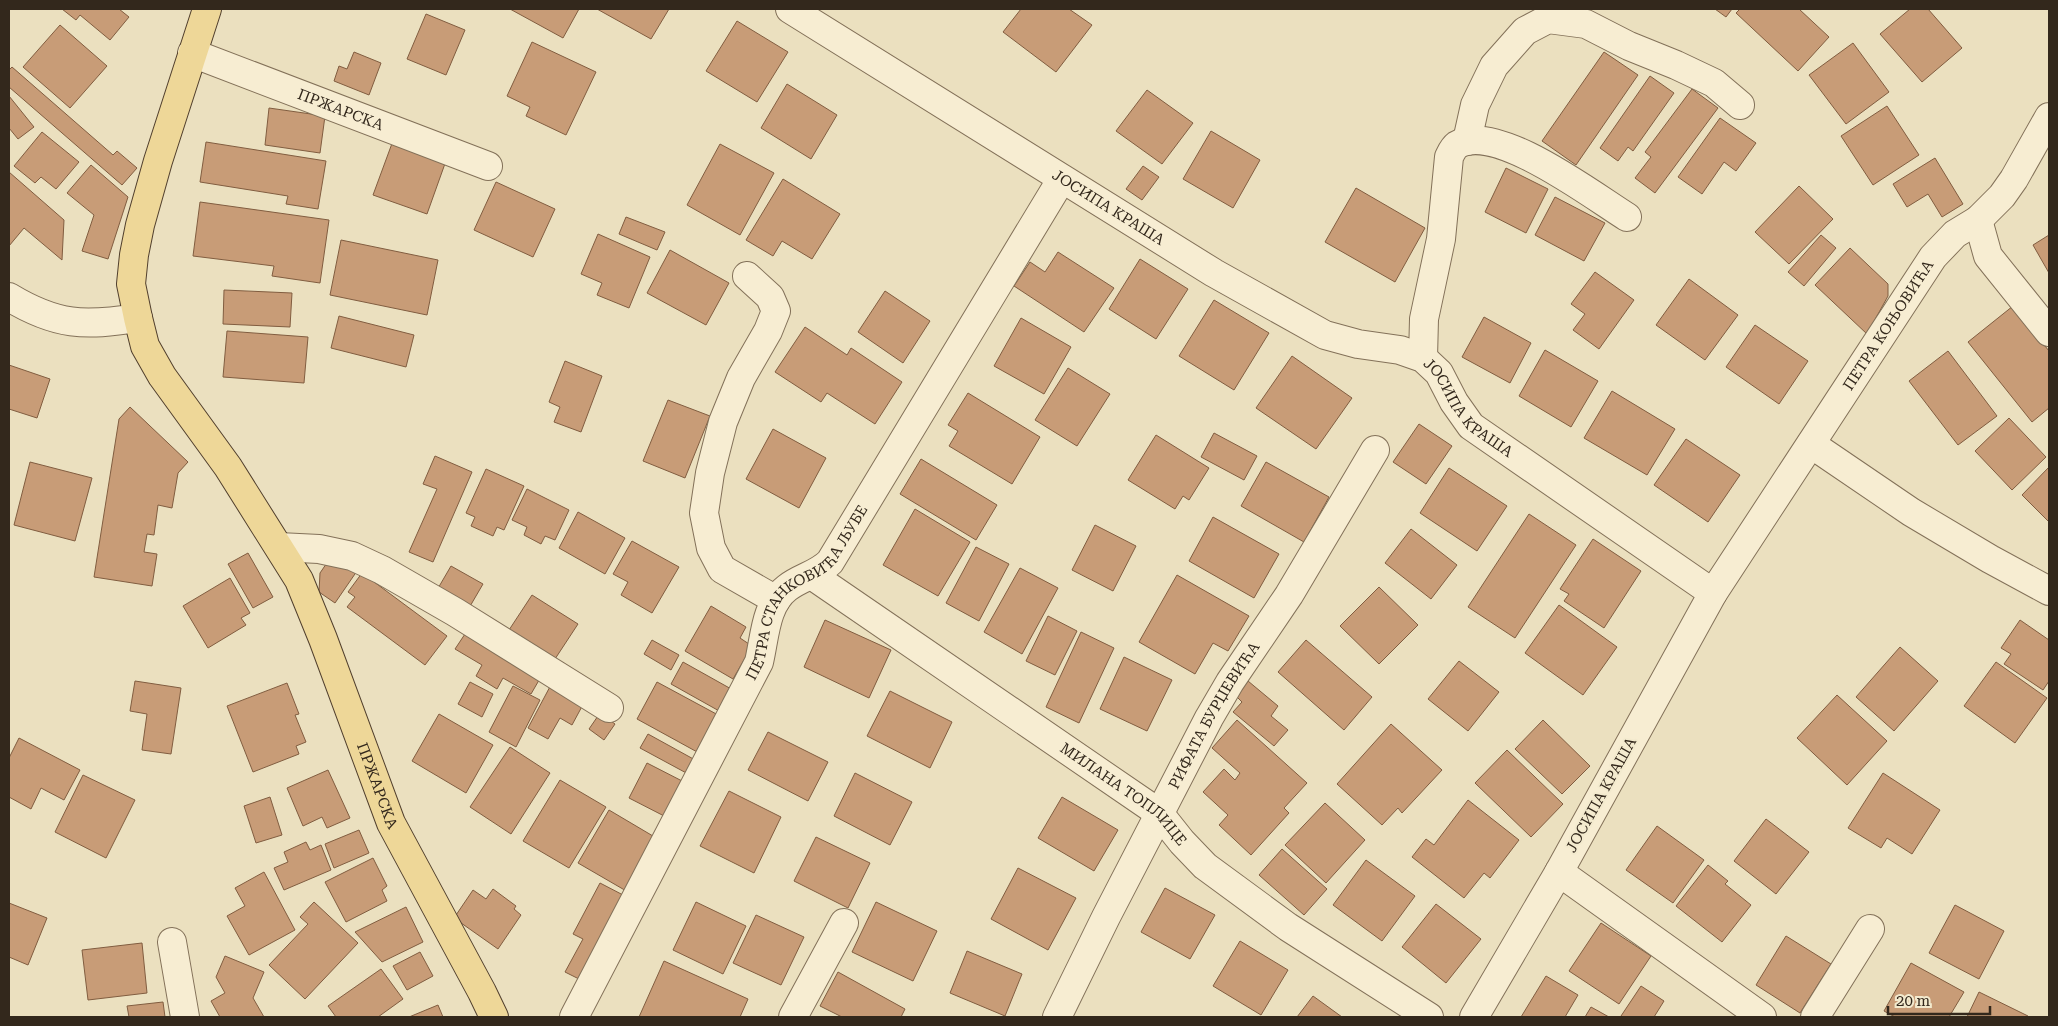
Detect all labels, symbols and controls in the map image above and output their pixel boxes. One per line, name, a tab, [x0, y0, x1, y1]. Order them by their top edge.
street label: ПРЖАРСКА	[295, 85, 387, 134]
street label: ЈОСИПА КРАША	[1049, 166, 1168, 249]
street label: ПЕТРА КОЊОВИЋА	[1839, 256, 1938, 394]
street label: ЈОСИПА КРАША	[1420, 354, 1517, 461]
street label: ПЕТРА СТАНКОВИЋА ЉУБЕ	[742, 502, 871, 683]
street label: РИФАТА БУРЏЕВИЋА	[1165, 638, 1264, 792]
street label: ЈОСИПА КРАША	[1562, 734, 1640, 856]
street label: МИЛАНА ТОПЛИЦЕ	[1057, 739, 1190, 849]
street label: ПРЖАРСКА	[353, 740, 402, 833]
scale bar	[1888, 984, 1990, 1016]
text: 20 m	[1896, 992, 1931, 1010]

